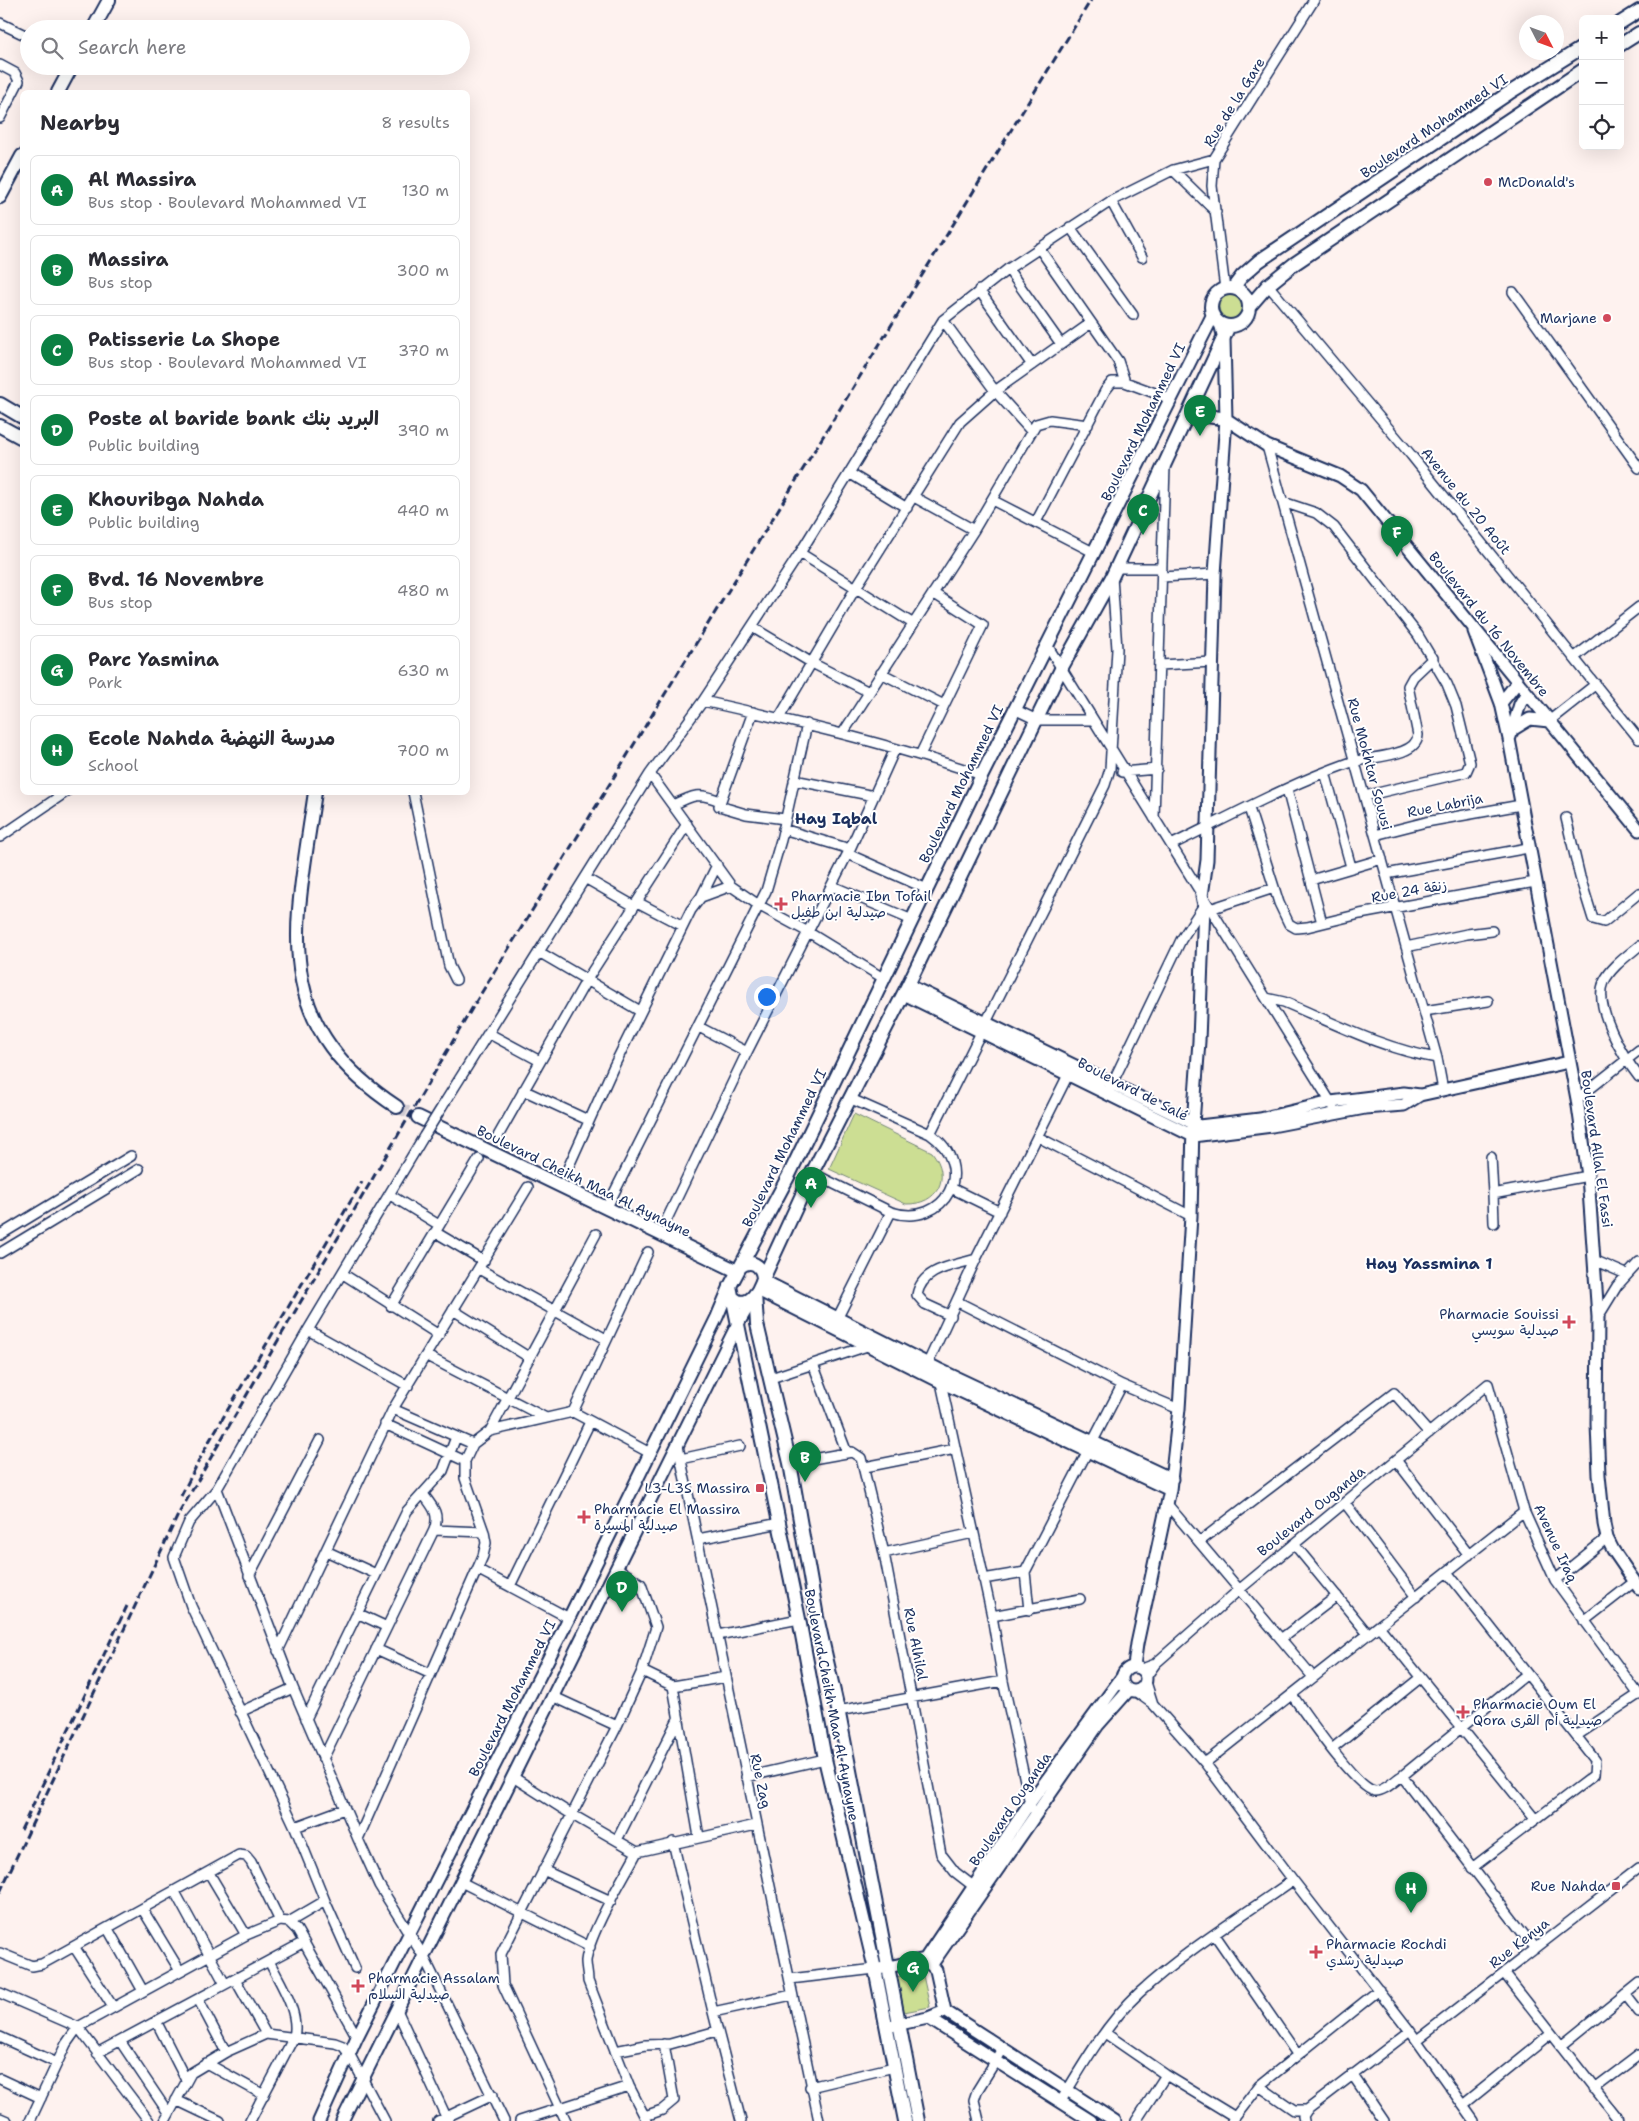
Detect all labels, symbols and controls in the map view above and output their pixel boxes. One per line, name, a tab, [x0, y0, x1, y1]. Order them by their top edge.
north arrow	[1519, 15, 1564, 60]
map controls	[1579, 15, 1624, 150]
button: +	[1579, 15, 1624, 60]
search box	[20, 20, 470, 75]
icon: search	[38, 34, 66, 62]
text: Search here	[78, 35, 187, 60]
street label: Rue de la Gare	[1199, 54, 1269, 150]
button: −	[1579, 60, 1624, 105]
street label: Boulevard Mohammed VI	[1357, 70, 1511, 182]
button: locate	[1579, 105, 1624, 150]
text: Nearby	[40, 109, 120, 137]
text: 8 results	[381, 112, 450, 133]
text: Al Massira	[88, 167, 196, 192]
place label: McDonald's	[1498, 173, 1575, 191]
marker: McDonald's	[1482, 176, 1494, 188]
text: A	[51, 180, 63, 201]
text: 130 m	[402, 180, 449, 201]
text: Bus stop · Boulevard Mohammed VI	[88, 192, 367, 213]
text: Massira	[88, 247, 169, 272]
text: B	[52, 260, 62, 281]
text: 300 m	[397, 260, 449, 281]
text: Bus stop	[88, 272, 153, 293]
place label: Marjane	[1540, 309, 1597, 327]
marker: Marjane	[1601, 312, 1613, 324]
text: Patisserie La Shope	[88, 327, 280, 352]
text: C	[52, 340, 62, 361]
text: 370 m	[398, 340, 449, 361]
street label: Boulevard Mohammed VI	[1097, 340, 1189, 504]
text: Bus stop · Boulevard Mohammed VI	[88, 352, 367, 373]
pin: E	[1184, 395, 1216, 436]
text: Poste al baride bank البريد بنك	[88, 406, 379, 431]
text: D	[51, 420, 63, 441]
text: 390 m	[397, 420, 449, 441]
text: Public building	[88, 435, 200, 456]
street label: Avenue du 20 Août	[1417, 444, 1515, 558]
text: Khouribga Nahda	[88, 487, 264, 512]
pin: C	[1127, 494, 1159, 535]
text: E	[52, 500, 62, 521]
text: 440 m	[397, 500, 449, 521]
text: Public building	[88, 512, 200, 533]
pin: F	[1381, 516, 1413, 557]
street label: Boulevard du 16 Novembre	[1425, 548, 1553, 700]
text: Bvd. 16 Novembre	[88, 567, 264, 592]
text: F	[52, 580, 62, 601]
text: 480 m	[397, 580, 449, 601]
text: Bus stop	[88, 592, 153, 613]
text: Parc Yasmina	[88, 647, 219, 672]
text: G	[51, 660, 63, 681]
text: 630 m	[397, 660, 449, 681]
text: Park	[88, 672, 122, 693]
street label: Rue Mokhtar Souusi	[1344, 696, 1396, 832]
street label: Boulevard Mohammed VI	[915, 702, 1007, 866]
text: Ecole Nahda مدرسة النهضة	[88, 726, 335, 751]
text: H	[51, 740, 63, 761]
text: 700 m	[397, 740, 449, 761]
text: School	[88, 755, 138, 776]
street label: Rue Labrija	[1406, 789, 1485, 821]
district label: Hay Iqbal	[795, 808, 878, 829]
street label: Rue 24 زنقة	[1370, 875, 1448, 907]
place label: Pharmacie Ibn Tofail صيدلية ابن طفيل	[791, 887, 932, 921]
marker: Pharmacie Ibn Tofail صيدلية ابن طفيل	[775, 898, 787, 910]
your location	[754, 984, 780, 1010]
street label: Boulevard de Salé	[1075, 1053, 1191, 1125]
street label: Boulevard Mohammed VI	[738, 1066, 830, 1230]
street label: Boulevard Allal El Fassi	[1577, 1069, 1617, 1229]
street label: Boulevard Cheikh Maa Al Aynayne	[474, 1121, 694, 1241]
pin: A	[795, 1167, 827, 1208]
district label: Hay Yassmina 1	[1366, 1253, 1492, 1274]
place label: Pharmacie Souissi صيدلية سويسي	[1439, 1305, 1559, 1343]
marker: Pharmacie Souissi صيدلية سويسي	[1563, 1316, 1575, 1328]
pin: B	[789, 1441, 821, 1482]
street label: Boulevard Ouganda	[1253, 1462, 1369, 1560]
place label: L3-L3S Massira	[644, 1479, 750, 1497]
marker: L3-L3S Massira	[754, 1482, 766, 1494]
place label: Pharmacie El Massira صيدلية المسيرة	[594, 1500, 740, 1534]
street label: Avenue Iraq	[1530, 1501, 1583, 1586]
marker: Pharmacie El Massira صيدلية المسيرة	[578, 1511, 590, 1523]
pin: D	[606, 1571, 638, 1612]
street label: Boulevard Cheikh Maa Al Aynayne	[801, 1587, 863, 1823]
street label: Rue Alhilal	[900, 1606, 932, 1683]
street label: Boulevard Mohammed VI	[465, 1616, 560, 1779]
place label: Pharmacie Oum El Qora صيدلية أم القرى	[1473, 1695, 1602, 1731]
marker: Pharmacie Oum El Qora صيدلية أم القرى	[1457, 1706, 1469, 1718]
street label: Boulevard Ouganda	[965, 1748, 1055, 1869]
street label: Rue Zag	[746, 1752, 776, 1810]
pin: H	[1395, 1872, 1427, 1913]
place label: Rue Nahda	[1531, 1877, 1606, 1895]
marker: Rue Nahda	[1610, 1880, 1622, 1892]
street label: Rue Kenya	[1485, 1914, 1553, 1972]
place label: Pharmacie Rochdi صيدلية رشدي	[1326, 1935, 1447, 1971]
marker: Pharmacie Rochdi صيدلية رشدي	[1310, 1946, 1322, 1958]
pin: G	[897, 1951, 929, 1992]
place label: Pharmacie Assalam صيدلية السلام	[368, 1969, 500, 2005]
marker: Pharmacie Assalam صيدلية السلام	[352, 1980, 364, 1992]

